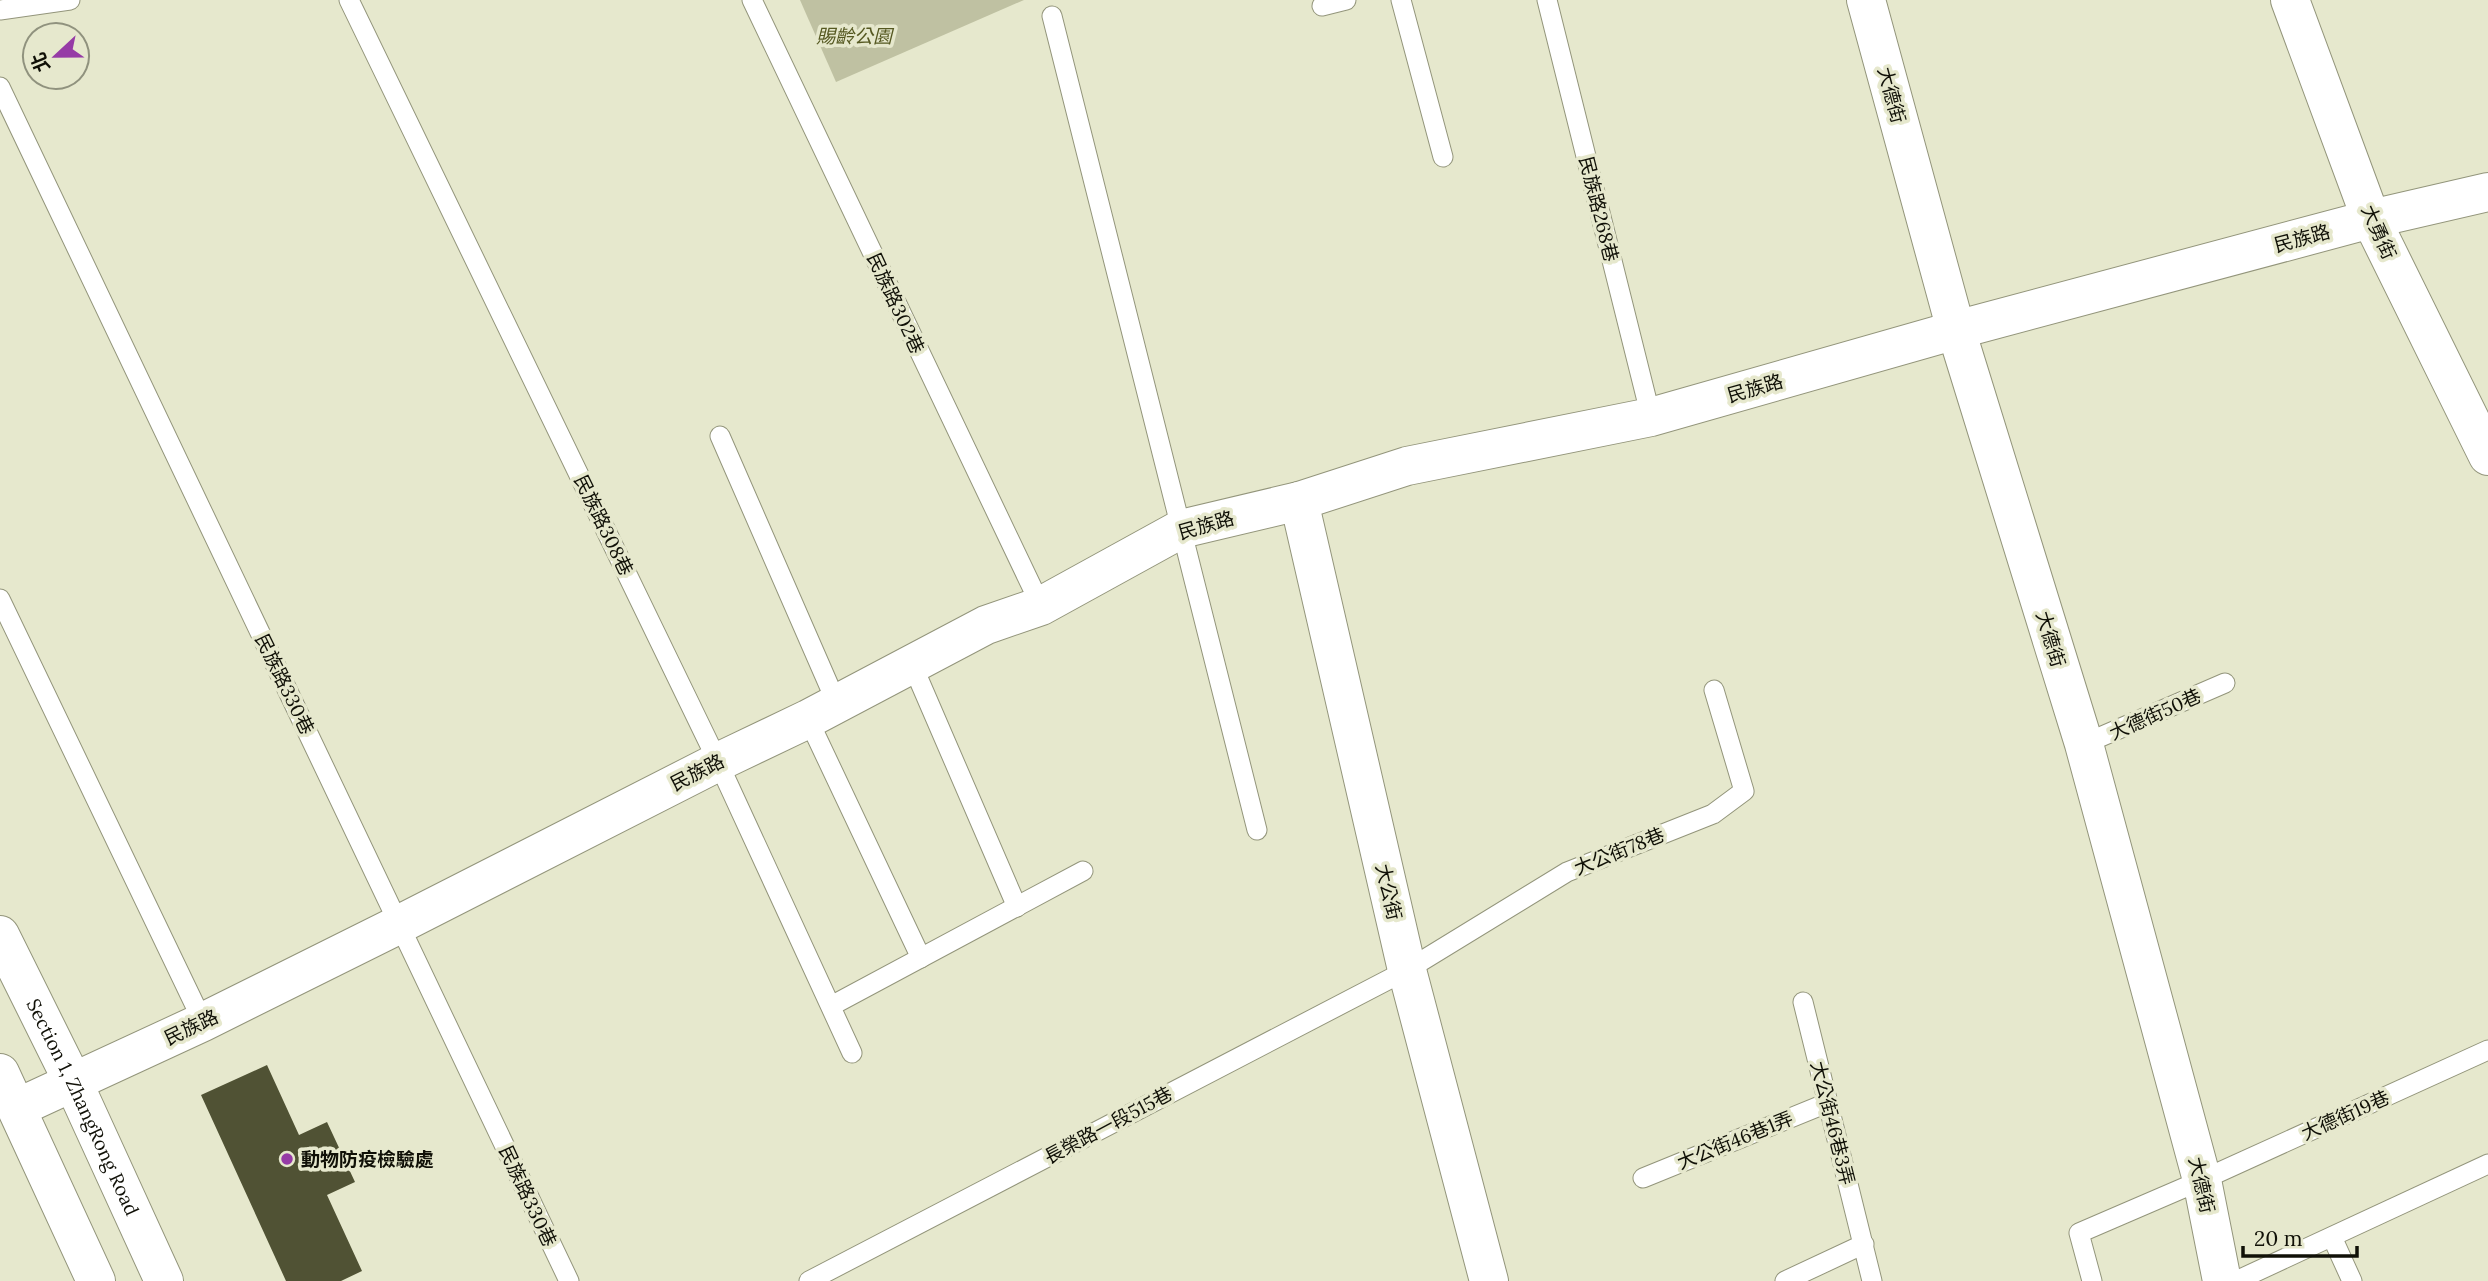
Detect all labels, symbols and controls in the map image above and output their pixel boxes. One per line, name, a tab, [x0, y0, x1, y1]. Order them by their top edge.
north arrow	[21, 21, 91, 91]
park label: 賜齡公園	[816, 24, 895, 48]
text: 北	[26, 49, 55, 76]
street label: 大德街	[1873, 64, 1911, 126]
street label: 民族路268巷	[1574, 154, 1624, 264]
street label: 大勇街	[2356, 201, 2402, 263]
street label: 民族路	[2271, 219, 2333, 257]
street label: 民族路302巷	[862, 249, 930, 357]
street label: 民族路	[1724, 369, 1786, 407]
street label: 民族路308巷	[569, 471, 639, 579]
street label: 民族路	[1175, 506, 1237, 544]
street label: 大德街	[2031, 608, 2071, 670]
street label: 民族路330巷	[250, 630, 320, 738]
street label: 大德街50巷	[2105, 683, 2205, 745]
street label: 民族路	[666, 748, 728, 796]
street label: 大公街78巷	[1570, 822, 1668, 880]
street label: 大公街	[1371, 862, 1407, 922]
street label: Section 1, ZhangRong Road	[21, 995, 144, 1219]
street label: 民族路	[160, 1004, 222, 1050]
street label: 大公街46巷3弄	[1806, 1059, 1860, 1187]
street label: 長榮路一段515巷	[1040, 1081, 1176, 1169]
street label: 大德街19巷	[2297, 1085, 2393, 1145]
street label: 大公街46巷1弄	[1673, 1106, 1797, 1174]
street label: 民族路330巷	[494, 1142, 562, 1250]
place label: 動物防疫檢驗處	[301, 1147, 434, 1171]
marker: 動物防疫檢驗處	[279, 1151, 295, 1167]
street label: 大德街	[2184, 1155, 2220, 1215]
scale bar	[2243, 1214, 2357, 1258]
text: 20 m	[2254, 1225, 2303, 1252]

